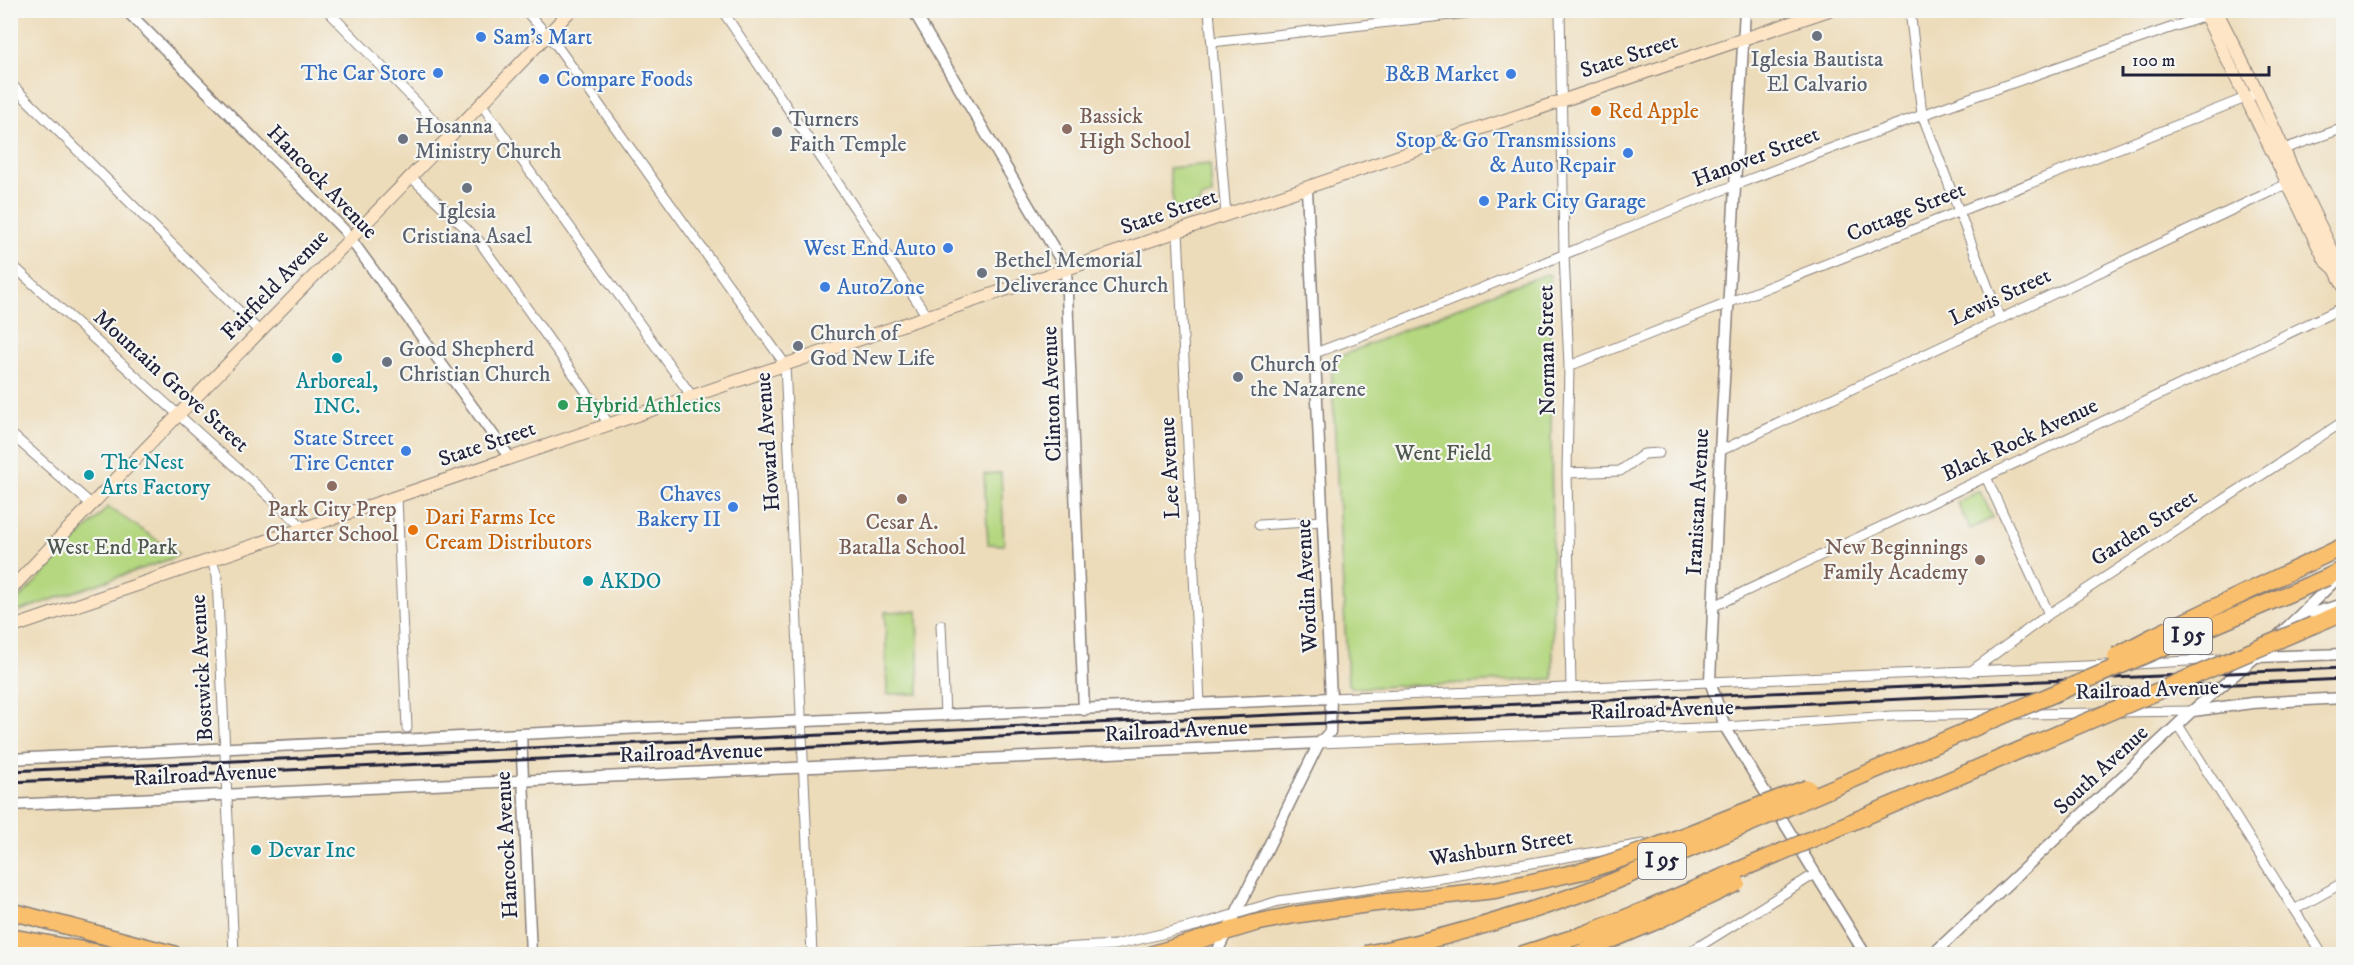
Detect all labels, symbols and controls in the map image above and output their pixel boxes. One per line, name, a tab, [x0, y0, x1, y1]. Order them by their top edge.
place label: Sam's Mart	[493, 24, 592, 51]
street label: State Street	[1577, 28, 1681, 84]
marker: Iglesia Bautista El Calvario	[1810, 29, 1824, 43]
marker: Sam's Mart	[474, 30, 488, 44]
scale bar	[2123, 39, 2268, 77]
place label: Iglesia Bautista El Calvario	[1751, 46, 1884, 98]
text: 100 m	[2132, 50, 2175, 72]
place label: The Car Store	[301, 60, 426, 87]
place label: B&B Market	[1385, 61, 1499, 88]
marker: The Car Store	[431, 66, 445, 80]
place label: Compare Foods	[556, 66, 693, 93]
marker: B&B Market	[1504, 67, 1518, 81]
marker: Compare Foods	[537, 72, 551, 86]
place label: Red Apple	[1608, 98, 1699, 125]
place label: Bassick High School	[1079, 103, 1191, 155]
marker: Red Apple	[1589, 104, 1603, 118]
place label: Turners Faith Temple	[789, 106, 907, 158]
place label: Hosanna Ministry Church	[415, 113, 562, 165]
street label: Hancock Avenue	[261, 119, 383, 245]
street label: Hanover Street	[1689, 120, 1823, 194]
marker: Bassick High School	[1060, 122, 1074, 136]
marker: Turners Faith Temple	[770, 125, 784, 139]
place label: Stop & Go Transmissions & Auto Repair	[1396, 127, 1617, 179]
marker: Hosanna Ministry Church	[396, 132, 410, 146]
marker: Stop & Go Transmissions & Auto Repair	[1621, 146, 1635, 160]
street label: Cottage Street	[1843, 176, 1969, 248]
marker: Iglesia Cristiana Asael	[460, 181, 474, 195]
street label: State Street	[1117, 183, 1221, 241]
place label: Park City Garage	[1496, 188, 1646, 215]
marker: Park City Garage	[1477, 194, 1491, 208]
place label: Iglesia Cristiana Asael	[402, 198, 532, 250]
street label: Fairfield Avenue	[216, 224, 334, 346]
place label: West End Auto	[803, 235, 936, 262]
marker: West End Auto	[941, 241, 955, 255]
place label: Bethel Memorial Deliverance Church	[994, 247, 1169, 299]
street label: Lewis Street	[1945, 262, 2055, 332]
marker: Bethel Memorial Deliverance Church	[975, 266, 989, 280]
place label: AutoZone	[837, 274, 925, 301]
marker: AutoZone	[818, 280, 832, 294]
street label: Norman Street	[1532, 285, 1562, 415]
street label: Mountain Grove Street	[87, 304, 255, 458]
place label: Church of God New Life	[810, 320, 935, 372]
street label: Clinton Avenue	[1036, 326, 1068, 462]
place label: Good Shepherd Christian Church	[399, 336, 551, 388]
marker: Church of God New Life	[791, 339, 805, 353]
marker: Arboreal, INC.	[330, 351, 344, 365]
place label: Church of the Nazarene	[1250, 351, 1366, 403]
marker: Good Shepherd Christian Church	[380, 355, 394, 369]
place label: Arboreal, INC.	[296, 368, 378, 420]
marker: Church of the Nazarene	[1231, 370, 1245, 384]
street label: Howard Avenue	[750, 372, 786, 512]
place label: Hybrid Athletics	[575, 392, 721, 419]
street label: Black Rock Avenue	[1938, 392, 2102, 488]
marker: Hybrid Athletics	[556, 398, 570, 412]
street label: State Street	[435, 415, 539, 473]
street label: Lee Avenue	[1154, 416, 1186, 520]
place label: State Street Tire Center	[290, 425, 395, 477]
street label: Iranistan Avenue	[1681, 428, 1715, 576]
park label: Went Field	[1393, 440, 1492, 467]
marker: State Street Tire Center	[399, 444, 413, 458]
place label: The Nest Arts Factory	[101, 449, 211, 501]
marker: The Nest Arts Factory	[82, 468, 96, 482]
marker: Park City Prep Charter School	[325, 479, 339, 493]
place label: Chaves Bakery II	[636, 481, 721, 533]
street label: Garden Street	[2086, 484, 2202, 572]
marker: Cesar A. Batalla School	[895, 492, 909, 506]
place label: Park City Prep Charter School	[265, 496, 399, 548]
marker: Chaves Bakery II	[726, 500, 740, 514]
place label: Dari Farms Ice Cream Distributors	[425, 504, 592, 556]
place label: Cesar A. Batalla School	[838, 509, 966, 561]
street label: Wordin Avenue	[1290, 518, 1324, 655]
marker: Dari Farms Ice Cream Distributors	[406, 523, 420, 537]
park label: West End Park	[45, 534, 178, 561]
place label: New Beginnings Family Academy	[1822, 534, 1969, 586]
marker: New Beginnings Family Academy	[1973, 553, 1987, 567]
place label: AKDO	[600, 568, 661, 595]
marker: AKDO	[581, 574, 595, 588]
street label: Bostwick Avenue	[185, 594, 219, 742]
road number: I 95	[2164, 618, 2212, 654]
street label: Railroad Avenue	[2075, 674, 2219, 706]
street label: Railroad Avenue	[1590, 694, 1734, 726]
street label: Railroad Avenue	[1104, 714, 1248, 748]
street label: South Avenue	[2048, 719, 2154, 821]
street label: Railroad Avenue	[619, 737, 763, 769]
street label: Railroad Avenue	[133, 758, 277, 792]
street label: Hancock Avenue	[490, 770, 524, 920]
street label: Washburn Street	[1427, 823, 1574, 873]
place label: Devar Inc	[268, 837, 355, 864]
marker: Devar Inc	[249, 843, 263, 857]
road number: I 95	[1638, 843, 1686, 879]

